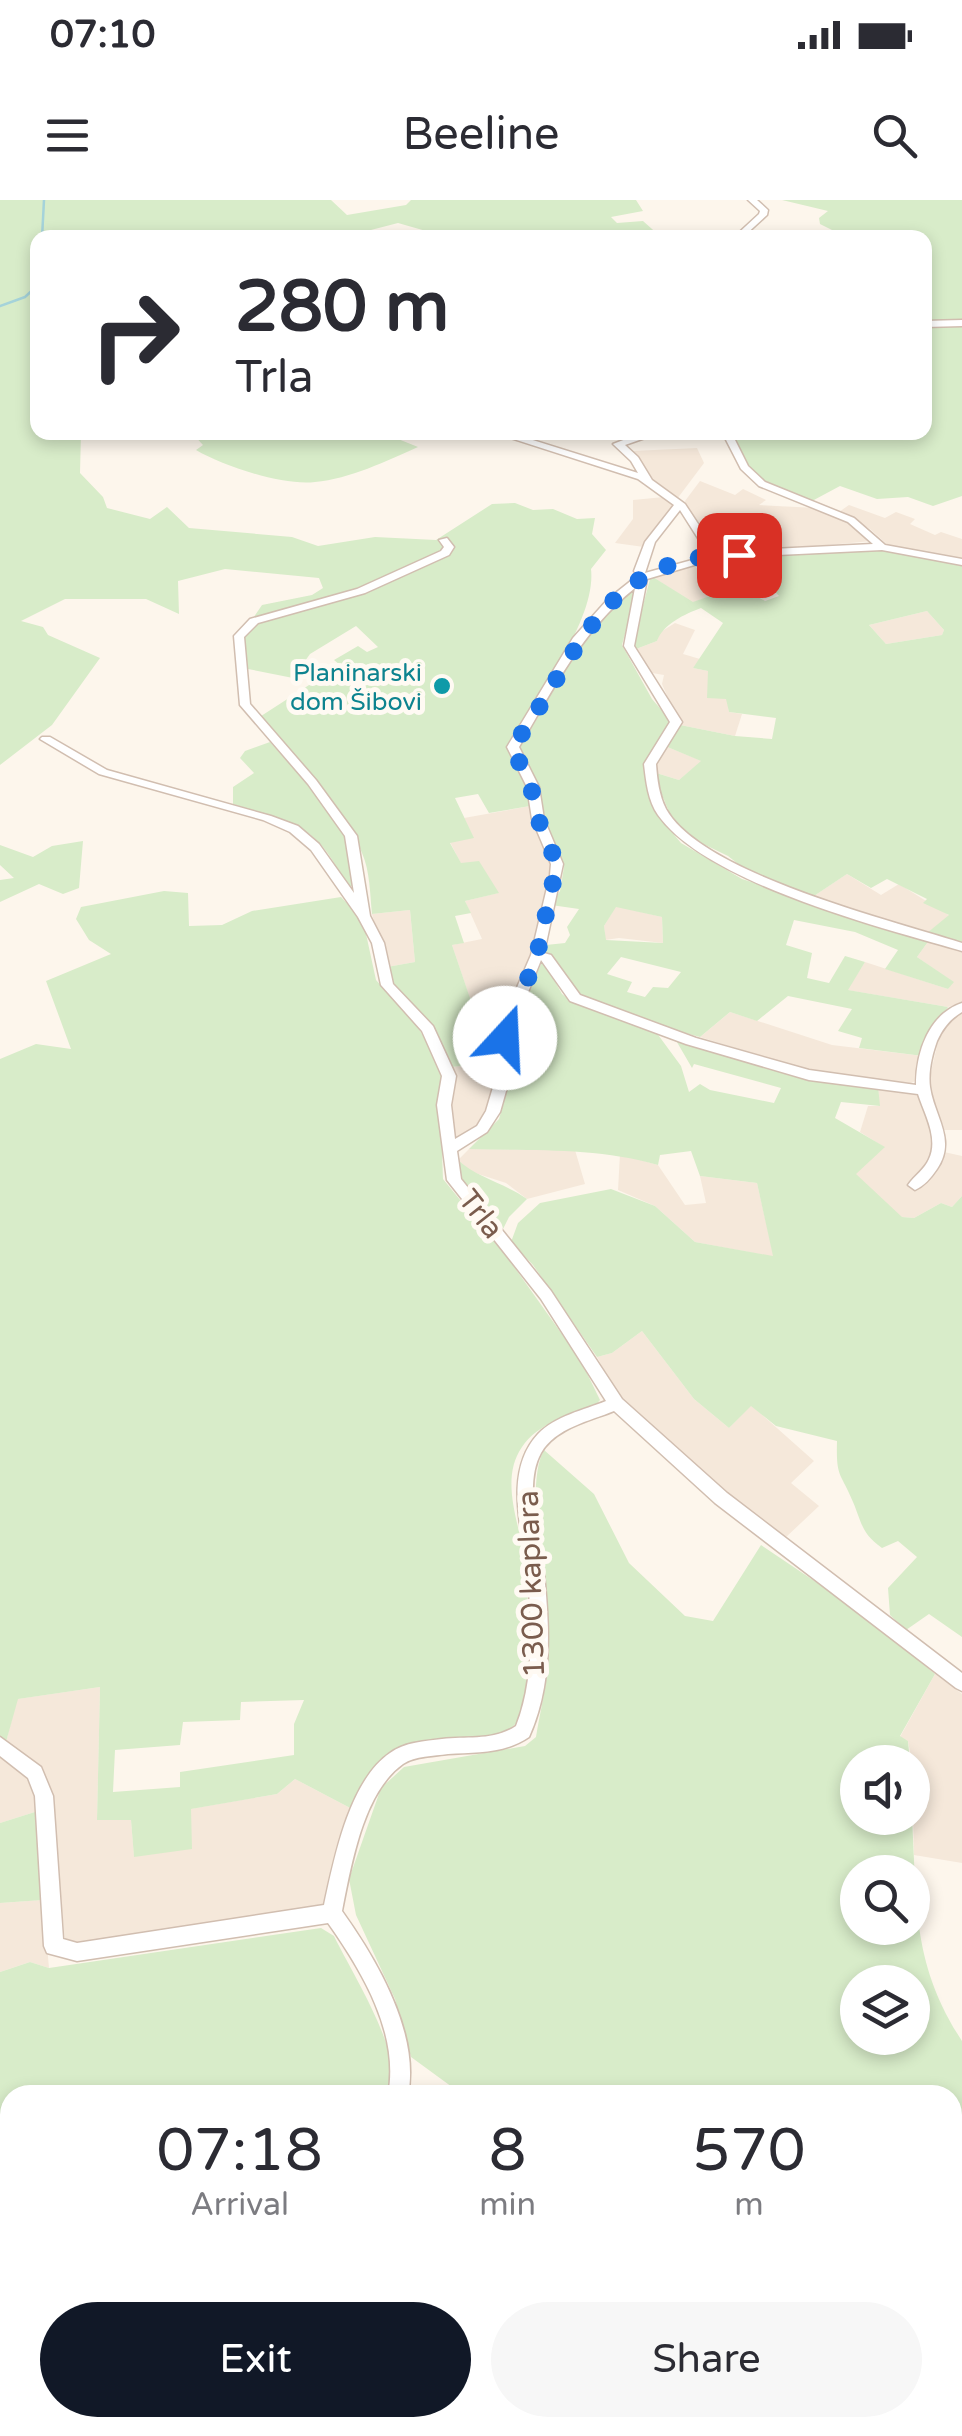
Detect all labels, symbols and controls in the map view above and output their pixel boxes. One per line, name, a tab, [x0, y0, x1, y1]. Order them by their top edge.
text: 07:10	[50, 12, 155, 58]
icon: menu	[40, 108, 95, 163]
text: Beeline	[402, 108, 560, 162]
icon: search	[867, 108, 922, 163]
text: 280 m	[235, 266, 449, 350]
icon: right	[70, 270, 200, 400]
text: Trla	[235, 351, 313, 405]
pin	[697, 513, 782, 598]
icon: arrive	[712, 528, 767, 583]
place label: Planinarski dom Šibovi	[290, 658, 422, 717]
marker: Planinarski dom Šibovi	[431, 675, 453, 697]
position arrow	[453, 986, 557, 1090]
street label: Trla	[450, 1182, 511, 1246]
street label: 1300 kaplara	[510, 1490, 553, 1678]
map controls	[840, 1745, 930, 2055]
button: sound	[840, 1745, 930, 1835]
button: search	[840, 1855, 930, 1945]
button: layers	[840, 1965, 930, 2055]
text: 07:18	[156, 2115, 323, 2187]
text: 8	[489, 2115, 526, 2187]
text: 570	[692, 2115, 806, 2187]
text: Arrival	[190, 2186, 289, 2224]
text: min	[479, 2186, 536, 2224]
text: m	[734, 2186, 764, 2224]
button: Exit	[40, 2302, 471, 2417]
button: Share	[491, 2302, 922, 2417]

